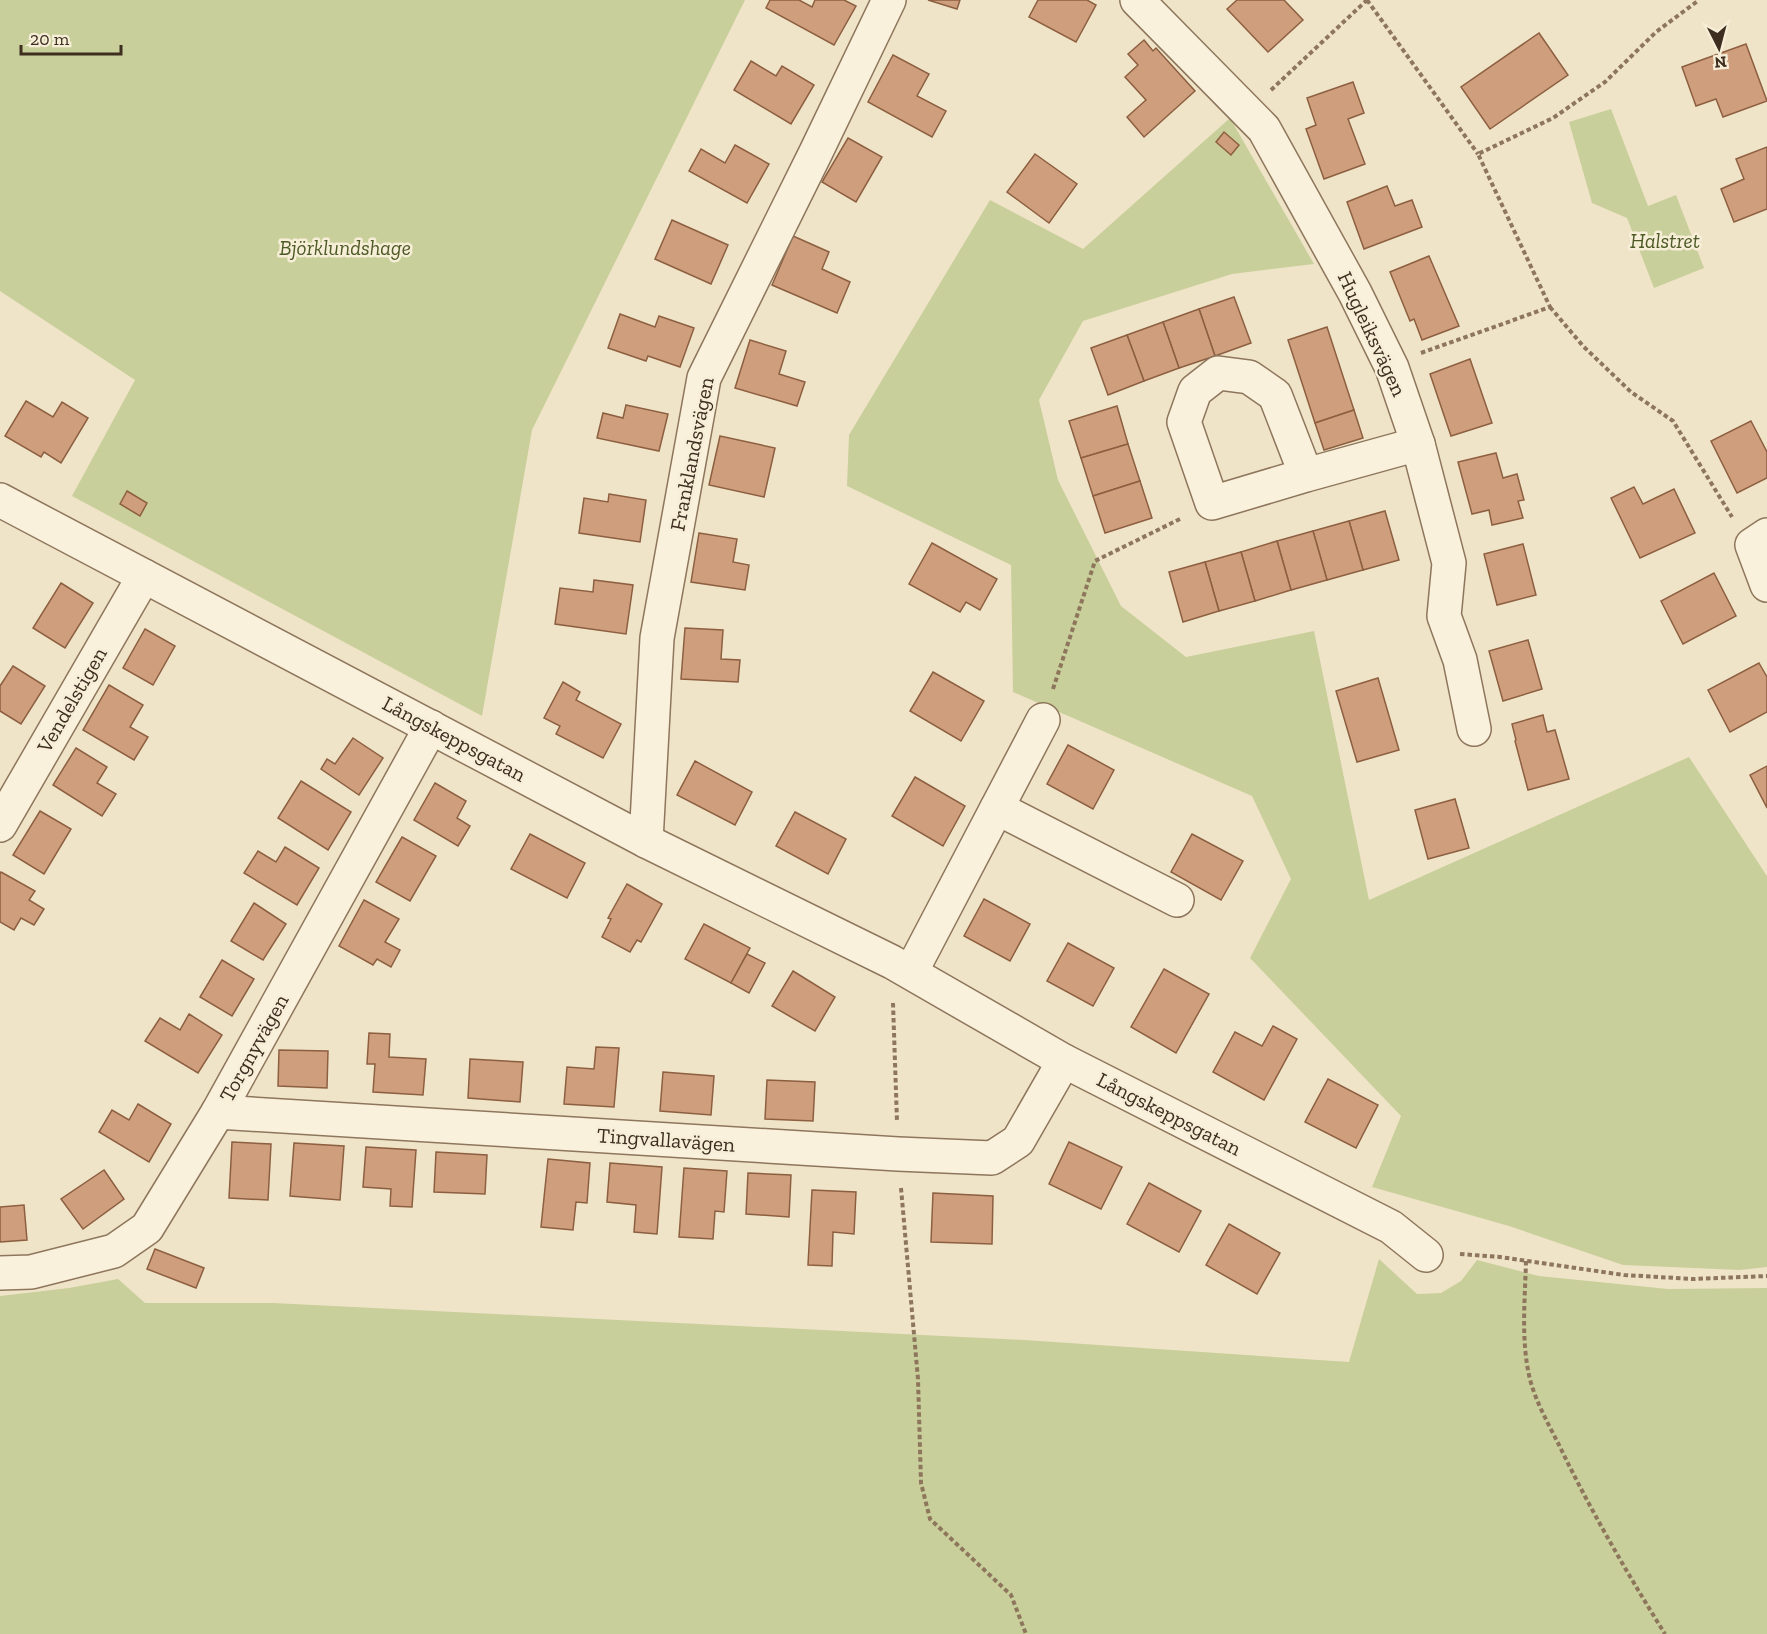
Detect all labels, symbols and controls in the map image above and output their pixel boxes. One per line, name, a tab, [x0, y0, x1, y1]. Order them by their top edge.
scale bar	[21, 18, 122, 56]
north arrow	[1689, 18, 1749, 78]
text: 20 m	[30, 28, 70, 50]
text: N	[1713, 52, 1728, 73]
park label: Halstret	[1630, 228, 1700, 253]
park label: Björklundshage	[279, 235, 411, 260]
street label: Hugleiksvägen	[1333, 268, 1412, 400]
street label: Franklandsvägen	[664, 375, 719, 533]
street label: Vendelstigen	[31, 643, 112, 758]
street label: Långskeppsgatan	[378, 690, 530, 787]
street label: Torgnyvägen	[214, 990, 293, 1106]
street label: Långskeppsgatan	[1093, 1066, 1246, 1161]
street label: Tingvallavägen	[596, 1122, 736, 1157]

